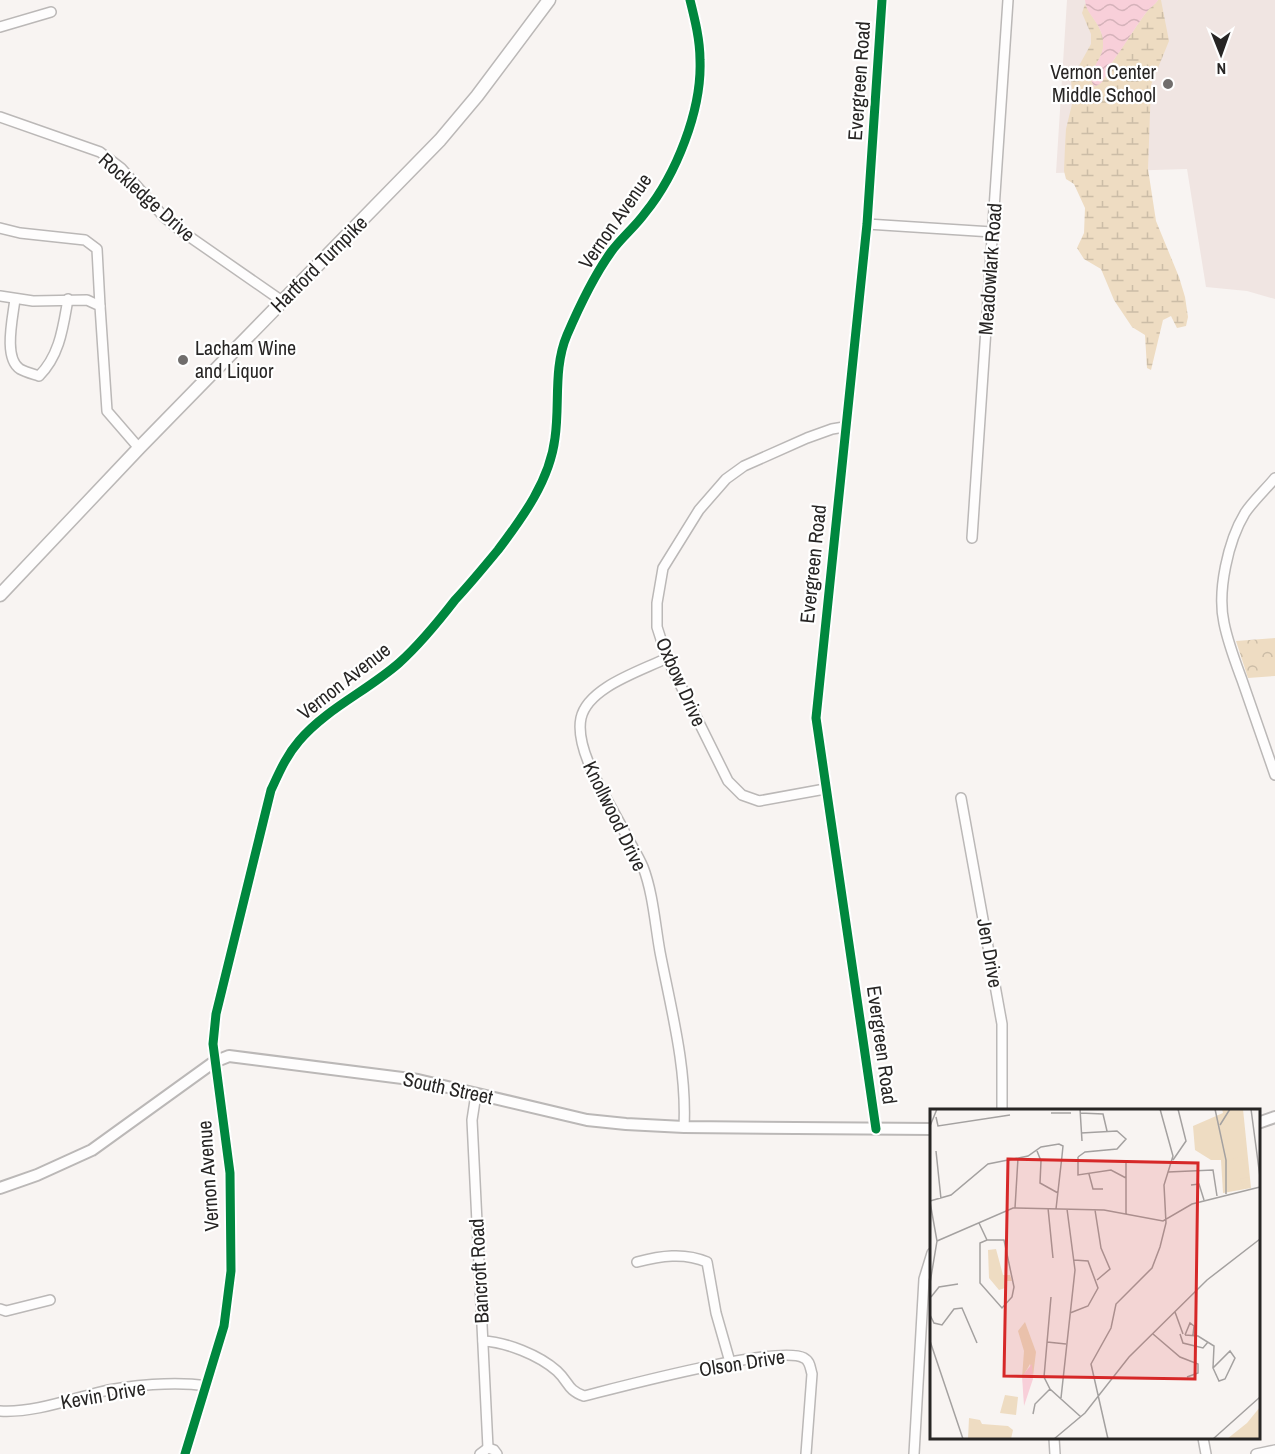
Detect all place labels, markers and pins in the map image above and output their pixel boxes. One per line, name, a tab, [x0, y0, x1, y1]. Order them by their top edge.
place label: Vernon Center Middle School	[1050, 58, 1157, 108]
marker: Vernon Center Middle School	[1161, 77, 1175, 91]
place label: Lacham Wine and Liquor	[195, 334, 296, 384]
marker: Lacham Wine and Liquor	[176, 353, 190, 367]

